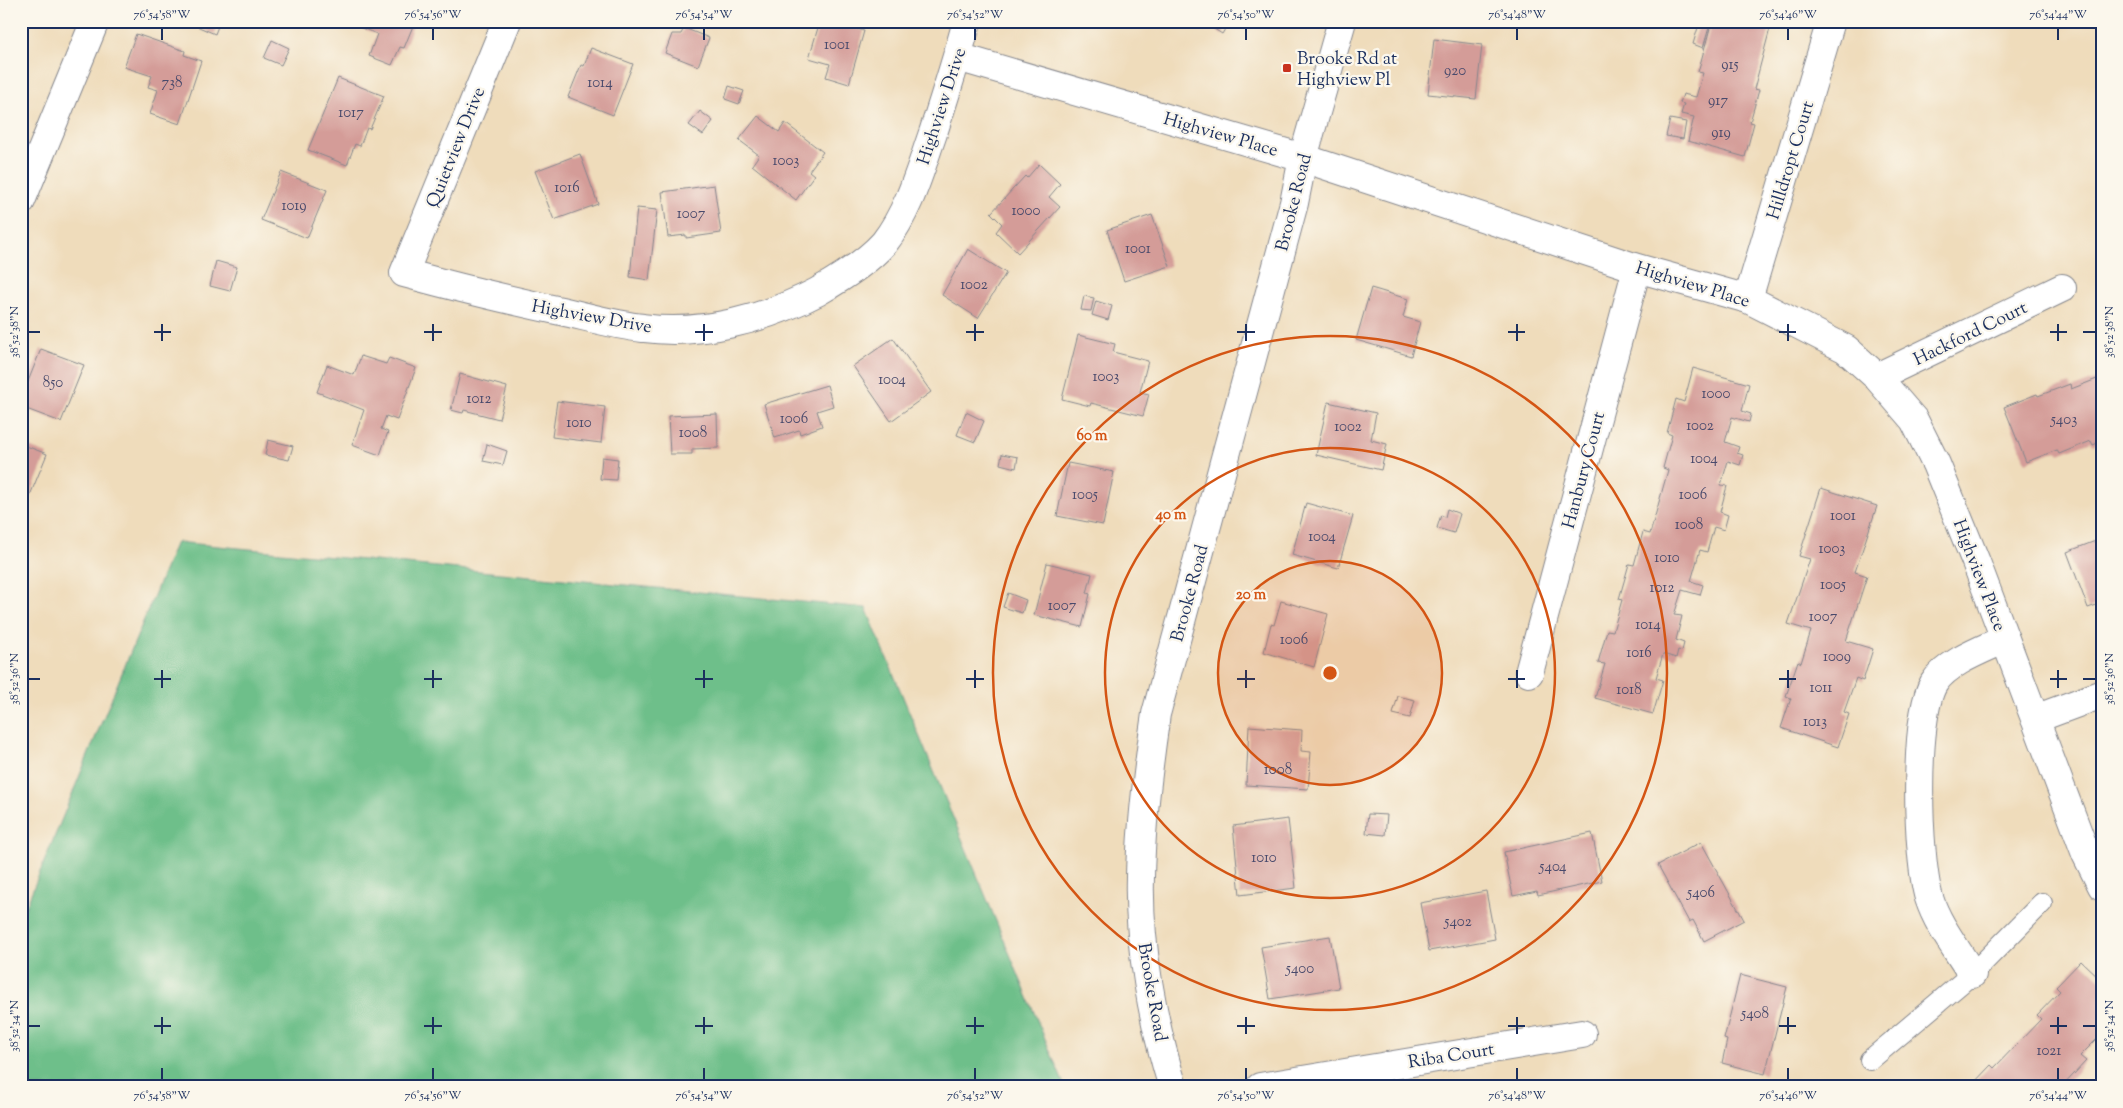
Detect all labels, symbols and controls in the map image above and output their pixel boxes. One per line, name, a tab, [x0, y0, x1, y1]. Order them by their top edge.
text: 76°54'58"W	[134, 6, 191, 24]
text: 76°54'56"W	[405, 6, 462, 24]
text: 76°54'54"W	[676, 6, 733, 24]
text: 76°54'52"W	[947, 6, 1004, 24]
text: 76°54'50"W	[1218, 6, 1275, 24]
text: 76°54'48"W	[1488, 6, 1546, 24]
text: 76°54'46"W	[1759, 6, 1817, 24]
text: 76°54'44"W	[2029, 6, 2087, 24]
house number: 1001	[824, 35, 850, 56]
street label: Highview Drive	[912, 45, 974, 168]
place label: Brooke Rd at Highview Pl	[1297, 47, 1397, 94]
house number: 915	[1721, 55, 1739, 76]
house number: 920	[1444, 61, 1466, 82]
marker: Brooke Rd at Highview Pl	[1281, 62, 1293, 74]
house number: 738	[161, 73, 183, 94]
house number: 1014	[587, 73, 613, 94]
street label: Quietview Drive	[421, 83, 493, 212]
house number: 917	[1708, 91, 1728, 112]
street label: Hilldropt Court	[1762, 98, 1822, 223]
house number: 1017	[338, 103, 364, 124]
street label: Highview Place	[1160, 107, 1281, 165]
house number: 919	[1711, 123, 1731, 144]
house number: 1003	[773, 151, 799, 172]
street label: Brooke Road	[1270, 151, 1320, 254]
house number: 1016	[554, 178, 580, 199]
house number: 1019	[282, 196, 306, 217]
house number: 1000	[1012, 201, 1040, 222]
house number: 1007	[677, 204, 706, 225]
house number: 1001	[1125, 239, 1151, 260]
street label: Highview Place	[1632, 256, 1753, 316]
house number: 1002	[960, 275, 988, 296]
street label: Highview Drive	[530, 295, 654, 341]
street label: Hackford Court	[1910, 296, 2032, 374]
text: 38°52'38"N	[6, 305, 24, 358]
text: 38°52'38"N	[2101, 305, 2119, 358]
house number: 1003	[1093, 367, 1119, 388]
house number: 1004	[878, 370, 906, 391]
house number: 850	[43, 373, 63, 394]
house number: 1000	[1702, 384, 1730, 405]
house number: 1012	[467, 389, 491, 410]
house number: 1006	[780, 409, 808, 430]
street label: Hanbury Court	[1557, 409, 1613, 532]
house number: 5403	[2050, 410, 2077, 431]
house number: 1010	[566, 413, 592, 434]
house number: 1002	[1686, 416, 1714, 437]
house number: 1002	[1334, 417, 1362, 438]
house number: 1008	[679, 423, 707, 444]
text: 60 m	[1077, 426, 1108, 447]
house number: 1004	[1690, 449, 1718, 470]
house number: 1005	[1072, 485, 1098, 506]
house number: 1006	[1679, 485, 1707, 506]
text: 40 m	[1155, 505, 1187, 526]
house number: 1001	[1830, 506, 1856, 527]
house number: 1008	[1675, 515, 1703, 536]
street label: Highview Place	[1945, 516, 2011, 635]
house number: 1004	[1308, 527, 1336, 548]
house number: 1003	[1819, 539, 1845, 560]
street label: Brooke Road	[1165, 542, 1216, 645]
house number: 1010	[1654, 548, 1680, 569]
house number: 1005	[1820, 575, 1846, 596]
house number: 1012	[1650, 578, 1674, 599]
text: 20 m	[1236, 585, 1267, 606]
house number: 1007	[1048, 596, 1077, 617]
house number: 1007	[1809, 607, 1838, 628]
house number: 1014	[1635, 615, 1661, 636]
house number: 1006	[1280, 630, 1308, 651]
house number: 1016	[1626, 643, 1652, 664]
house number: 1009	[1823, 647, 1851, 668]
text: 38°52'36"N	[6, 653, 24, 705]
text: 38°52'36"N	[2101, 653, 2119, 705]
centre of rings	[1321, 664, 1339, 682]
house number: 1011	[1810, 678, 1832, 699]
house number: 1018	[1616, 680, 1642, 701]
house number: 1013	[1803, 712, 1827, 733]
house number: 1008	[1264, 760, 1292, 781]
house number: 1010	[1251, 848, 1277, 869]
house number: 5404	[1538, 857, 1567, 878]
house number: 5406	[1686, 883, 1715, 904]
house number: 5402	[1443, 912, 1472, 933]
street label: Brooke Road	[1130, 941, 1173, 1044]
house number: 5400	[1285, 959, 1314, 980]
text: 38°52'34"N	[6, 1000, 24, 1052]
text: 38°52'34"N	[2101, 1000, 2119, 1052]
house number: 5408	[1740, 1004, 1769, 1025]
street label: Riba Court	[1406, 1037, 1496, 1077]
house number: 1021	[2037, 1041, 2061, 1062]
text: 76°54'58"W	[134, 1087, 191, 1105]
text: 76°54'56"W	[405, 1087, 462, 1105]
text: 76°54'54"W	[676, 1087, 733, 1105]
text: 76°54'52"W	[947, 1087, 1004, 1105]
text: 76°54'50"W	[1218, 1087, 1275, 1105]
text: 76°54'48"W	[1488, 1087, 1546, 1105]
text: 76°54'46"W	[1759, 1087, 1817, 1105]
text: 76°54'44"W	[2029, 1087, 2087, 1105]

